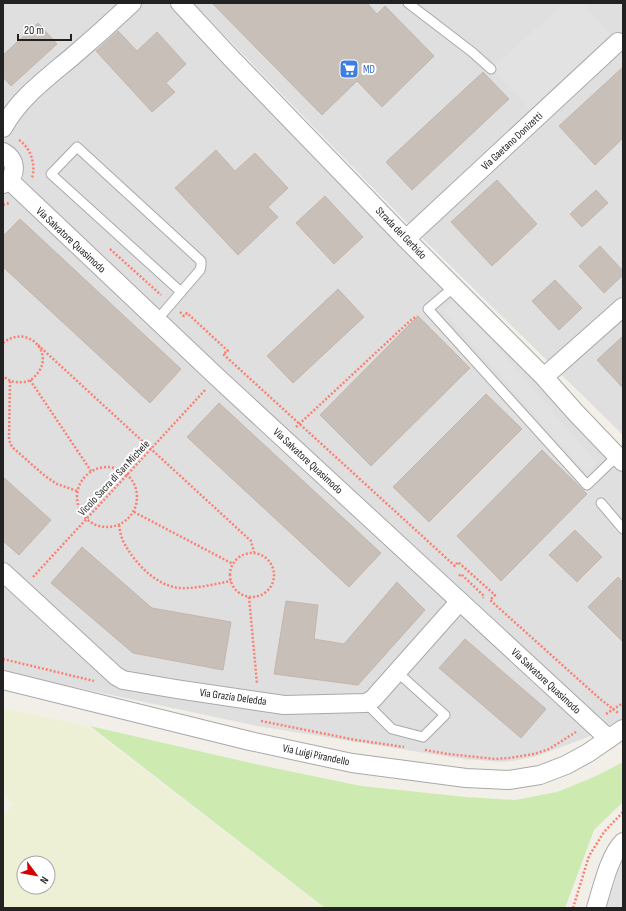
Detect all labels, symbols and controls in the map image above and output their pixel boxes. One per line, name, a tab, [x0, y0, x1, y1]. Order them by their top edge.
scale bar	[18, 16, 71, 42]
text: 20 m	[24, 23, 44, 38]
supermarket icon: MD	[338, 58, 360, 80]
place label: MD	[363, 63, 375, 76]
street label: Via Gaetano Donizetti	[479, 109, 545, 173]
street label: Via Salvatore Quasimodo	[34, 204, 109, 276]
street label: Strada del Gerbido	[373, 204, 429, 262]
street label: Via Salvatore Quasimodo	[271, 425, 346, 497]
street label: Vicolo Sacra di San Michele	[76, 437, 152, 519]
street label: Via Salvatore Quasimodo	[509, 645, 584, 717]
street label: Via Grazia Deledda	[199, 686, 267, 708]
street label: Via Luigi Pirandello	[281, 742, 351, 769]
north arrow	[16, 855, 56, 895]
text: N	[37, 874, 51, 886]

